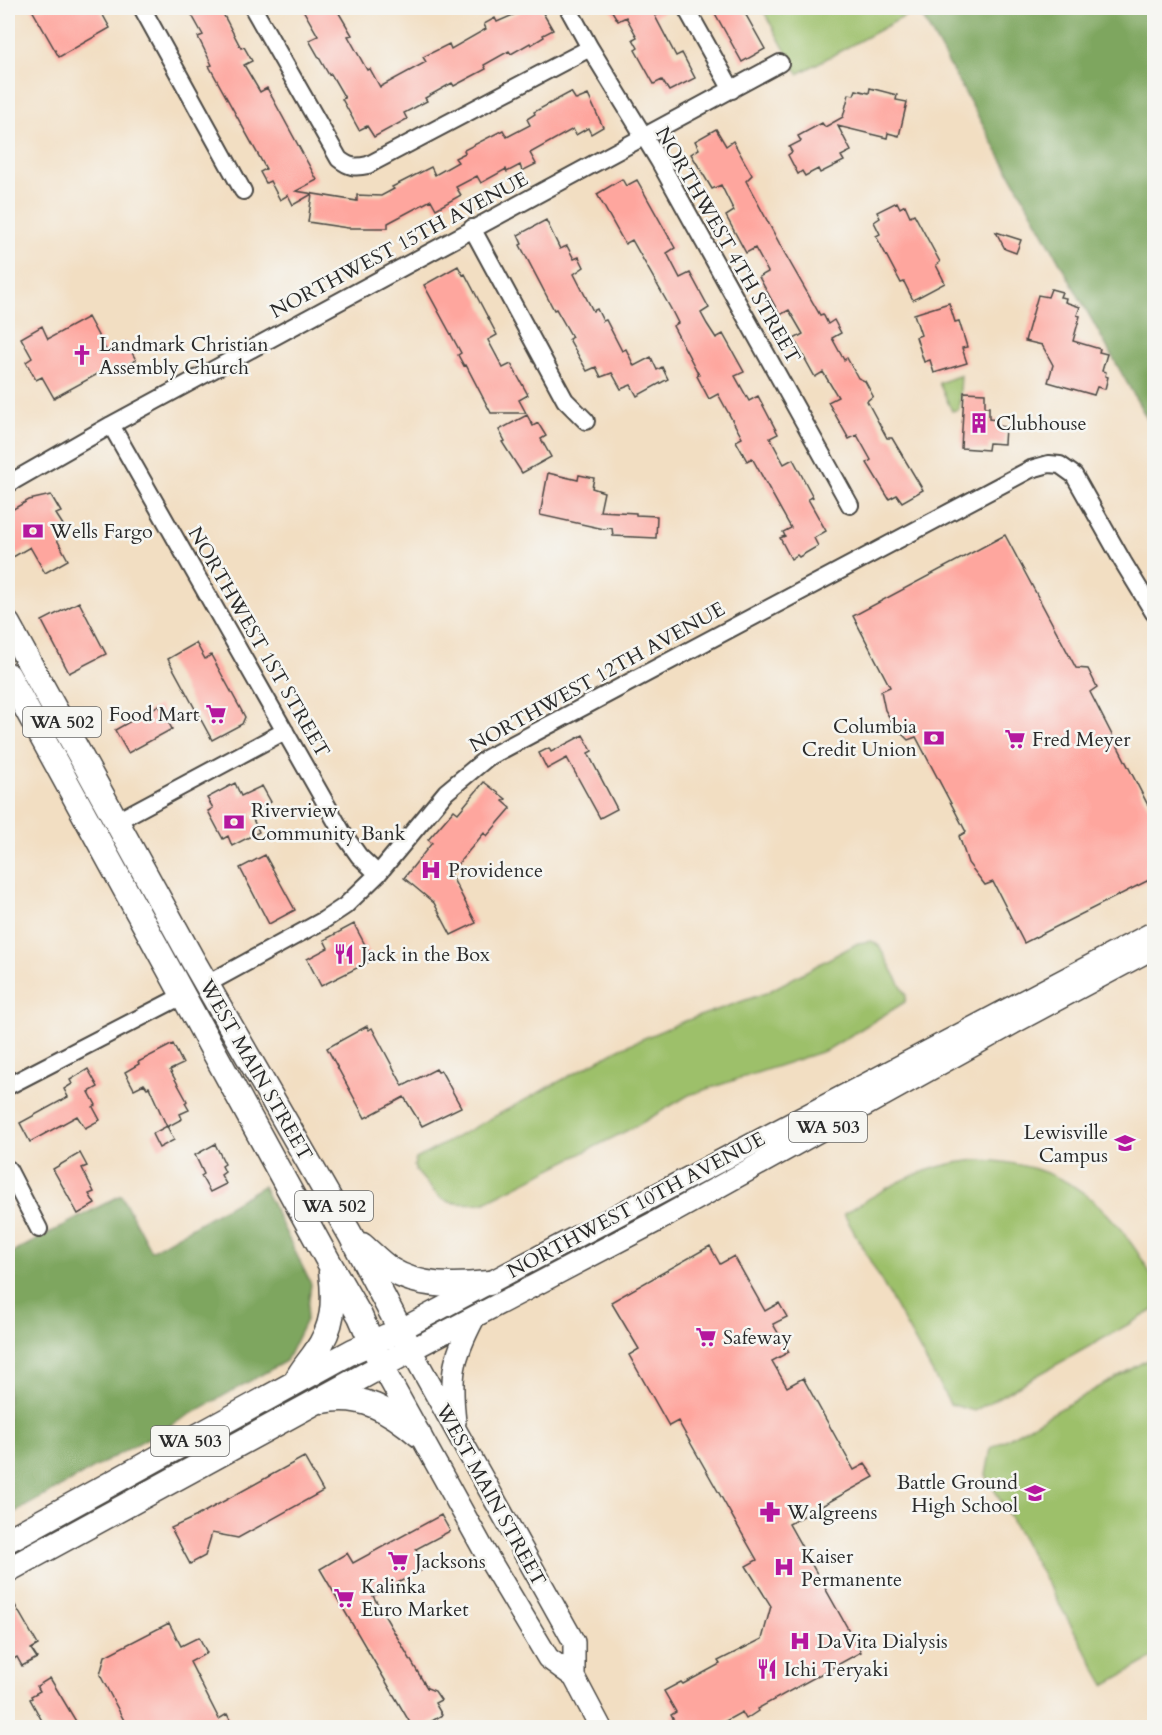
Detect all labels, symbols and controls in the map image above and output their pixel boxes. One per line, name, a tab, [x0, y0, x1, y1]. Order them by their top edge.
street label: NORTHWEST 4TH STREET	[649, 122, 807, 369]
street label: NORTHWEST 15TH AVENUE	[265, 165, 533, 325]
place label: Landmark Christian Assembly Church	[99, 331, 269, 381]
church icon: Landmark Christian Assembly Church	[70, 343, 94, 367]
place label: Clubhouse	[996, 410, 1087, 437]
building icon: Clubhouse	[967, 411, 991, 435]
place label: Wells Fargo	[49, 518, 153, 545]
bank icon: Wells Fargo	[21, 519, 45, 543]
street label: NORTHWEST 1ST STREET	[182, 522, 336, 763]
street label: NORTHWEST 12TH AVENUE	[464, 595, 730, 759]
place label: Food Mart	[109, 701, 200, 728]
supermarket icon: Food Mart	[204, 702, 228, 726]
road number: WA 502	[23, 707, 101, 737]
place label: Columbia Credit Union	[802, 713, 918, 763]
bank icon: Columbia Credit Union	[922, 726, 946, 750]
place label: Fred Meyer	[1032, 726, 1131, 753]
supermarket icon: Fred Meyer	[1003, 727, 1027, 751]
place label: Riverview Community Bank	[251, 797, 406, 847]
bank icon: Riverview Community Bank	[222, 810, 246, 834]
place label: Providence	[448, 857, 543, 884]
hospital icon: Providence	[419, 858, 443, 882]
place label: Jack in the Box	[358, 941, 490, 968]
restaurant icon: Jack in the Box	[332, 942, 356, 966]
street label: WEST MAIN STREET	[193, 974, 319, 1166]
road number: WA 503	[789, 1112, 867, 1142]
place label: Lewisville Campus	[1023, 1119, 1108, 1169]
street label: NORTHWEST 10TH AVENUE	[502, 1125, 770, 1285]
school or university icon: Lewisville Campus	[1113, 1131, 1137, 1155]
road number: WA 502	[295, 1191, 373, 1221]
place label: Safeway	[723, 1324, 793, 1351]
supermarket icon: Safeway	[694, 1325, 718, 1349]
street label: WEST MAIN STREET	[429, 1398, 553, 1591]
road number: WA 503	[151, 1426, 229, 1456]
place label: Battle Ground High School	[897, 1469, 1018, 1519]
school or university icon: Battle Ground High School	[1023, 1481, 1047, 1505]
place label: Walgreens	[786, 1499, 878, 1526]
pharmacy icon: Walgreens	[758, 1500, 782, 1524]
place label: Kaiser Permanente	[801, 1543, 902, 1593]
place label: Jacksons	[412, 1548, 486, 1575]
supermarket icon: Jacksons	[386, 1549, 410, 1573]
hospital icon: Kaiser Permanente	[772, 1555, 796, 1579]
place label: Kalinka Euro Market	[361, 1573, 469, 1623]
supermarket icon: Kalinka Euro Market	[332, 1586, 356, 1610]
place label: DaVita Dialysis	[817, 1628, 948, 1655]
hospital icon: DaVita Dialysis	[788, 1629, 812, 1653]
place label: Ichi Teryaki	[784, 1656, 889, 1683]
restaurant icon: Ichi Teryaki	[755, 1657, 779, 1681]

